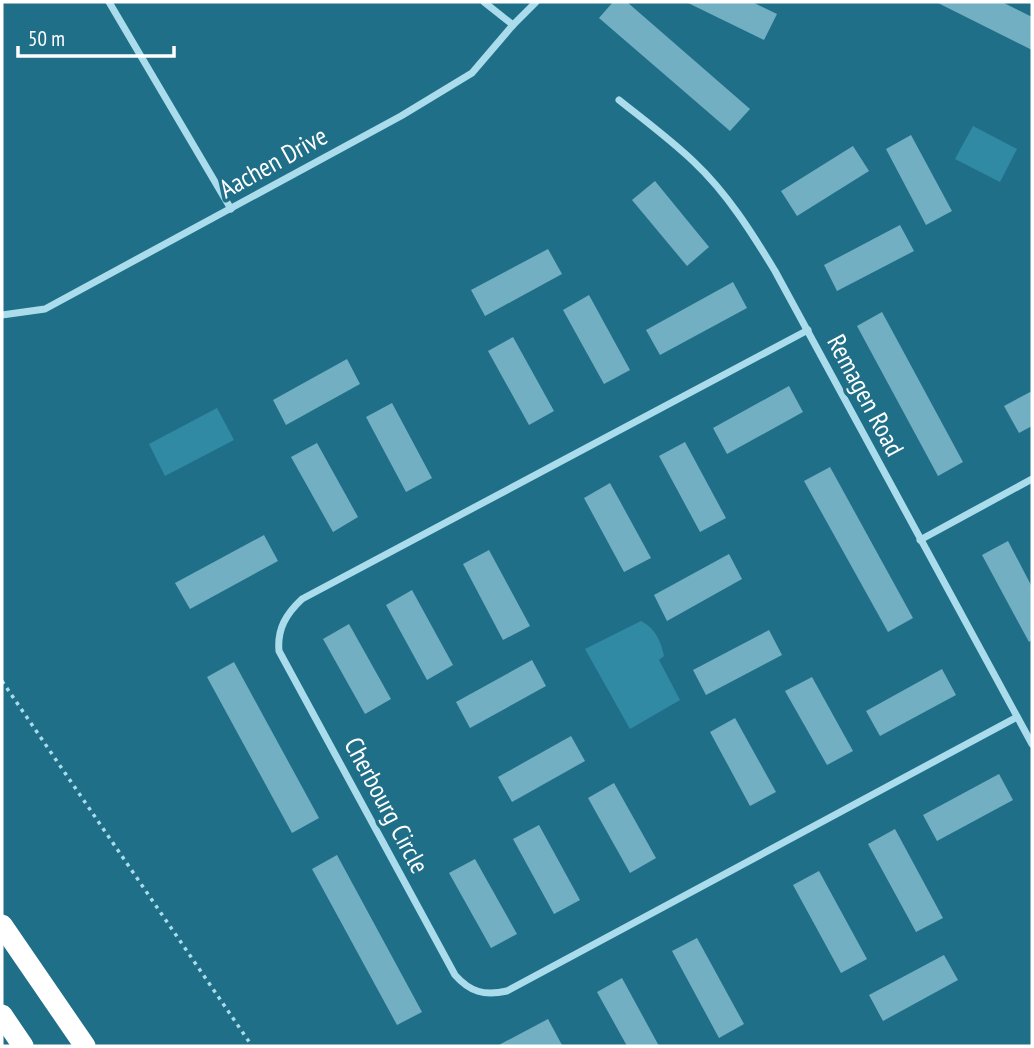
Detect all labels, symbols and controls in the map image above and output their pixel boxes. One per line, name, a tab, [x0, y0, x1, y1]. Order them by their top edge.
scale bar	[18, 14, 173, 58]
text: 50 m	[28, 25, 65, 52]
street label: Aachen Drive	[213, 119, 333, 205]
street label: Remagen Road	[820, 329, 912, 461]
street label: Cherbourg Circle	[337, 731, 437, 879]

